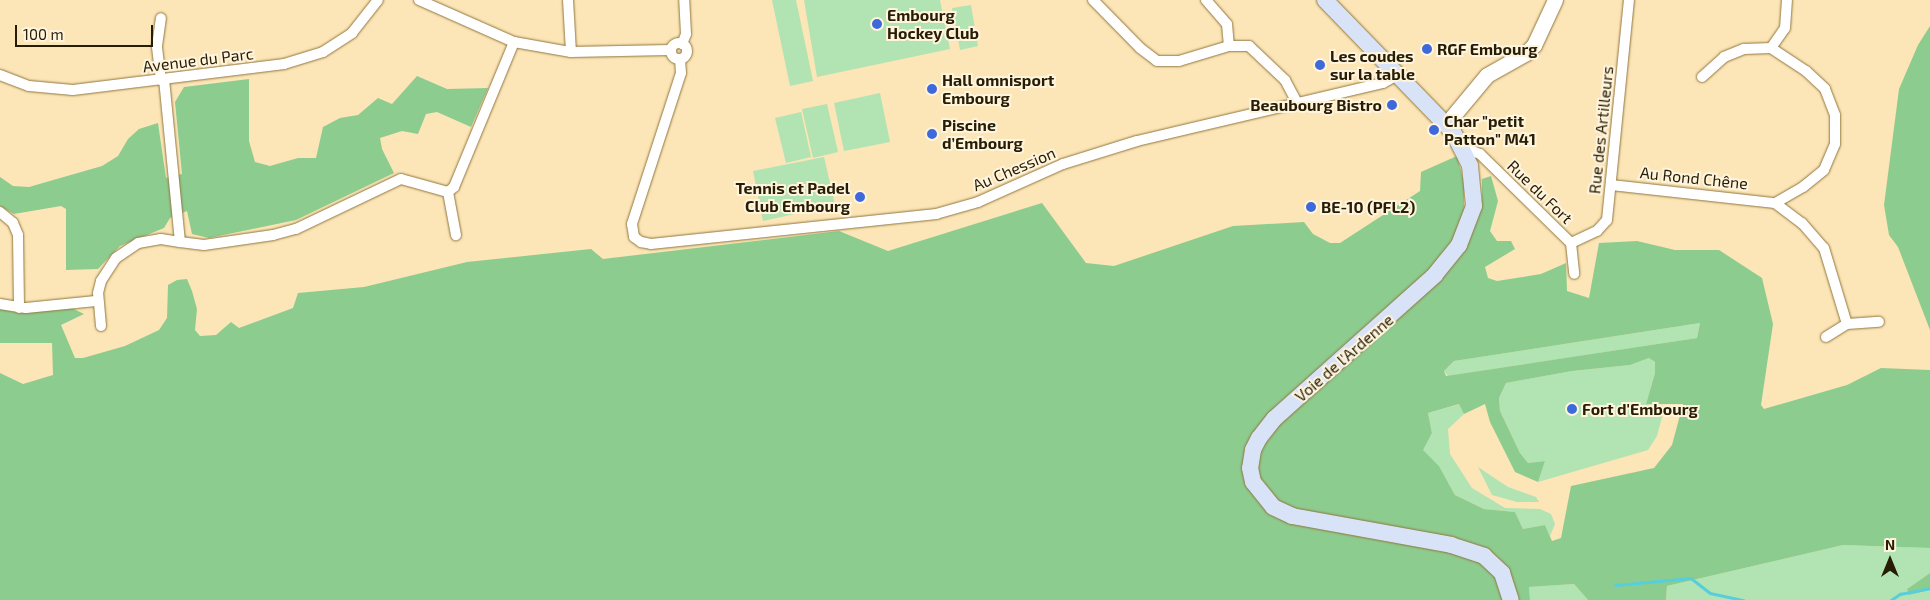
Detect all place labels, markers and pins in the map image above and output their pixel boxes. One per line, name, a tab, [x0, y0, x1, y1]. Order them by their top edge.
place label: Embourg Hockey Club	[887, 5, 979, 43]
marker: Embourg Hockey Club	[871, 18, 883, 30]
place label: RGF Embourg	[1437, 39, 1538, 59]
marker: RGF Embourg	[1421, 43, 1433, 55]
place label: Les coudes sur la table	[1330, 46, 1416, 84]
marker: Les coudes sur la table	[1314, 59, 1326, 71]
place label: Hall omnisport Embourg	[942, 70, 1055, 108]
marker: Hall omnisport Embourg	[926, 83, 938, 95]
place label: Beaubourg Bistro	[1250, 95, 1382, 115]
marker: Beaubourg Bistro	[1386, 99, 1398, 111]
place label: Char "petit Patton" M41	[1444, 111, 1536, 149]
place label: Piscine d’Embourg	[942, 115, 1023, 153]
marker: Char "petit Patton" M41	[1428, 124, 1440, 136]
marker: Piscine d’Embourg	[926, 128, 938, 140]
place label: Tennis et Padel Club Embourg	[736, 178, 850, 216]
marker: Tennis et Padel Club Embourg	[854, 191, 866, 203]
place label: BE-10 (PFL2)	[1321, 197, 1415, 217]
marker: BE-10 (PFL2)	[1305, 201, 1317, 213]
place label: Fort d'Embourg	[1582, 399, 1698, 419]
marker: Fort d'Embourg	[1566, 403, 1578, 415]

